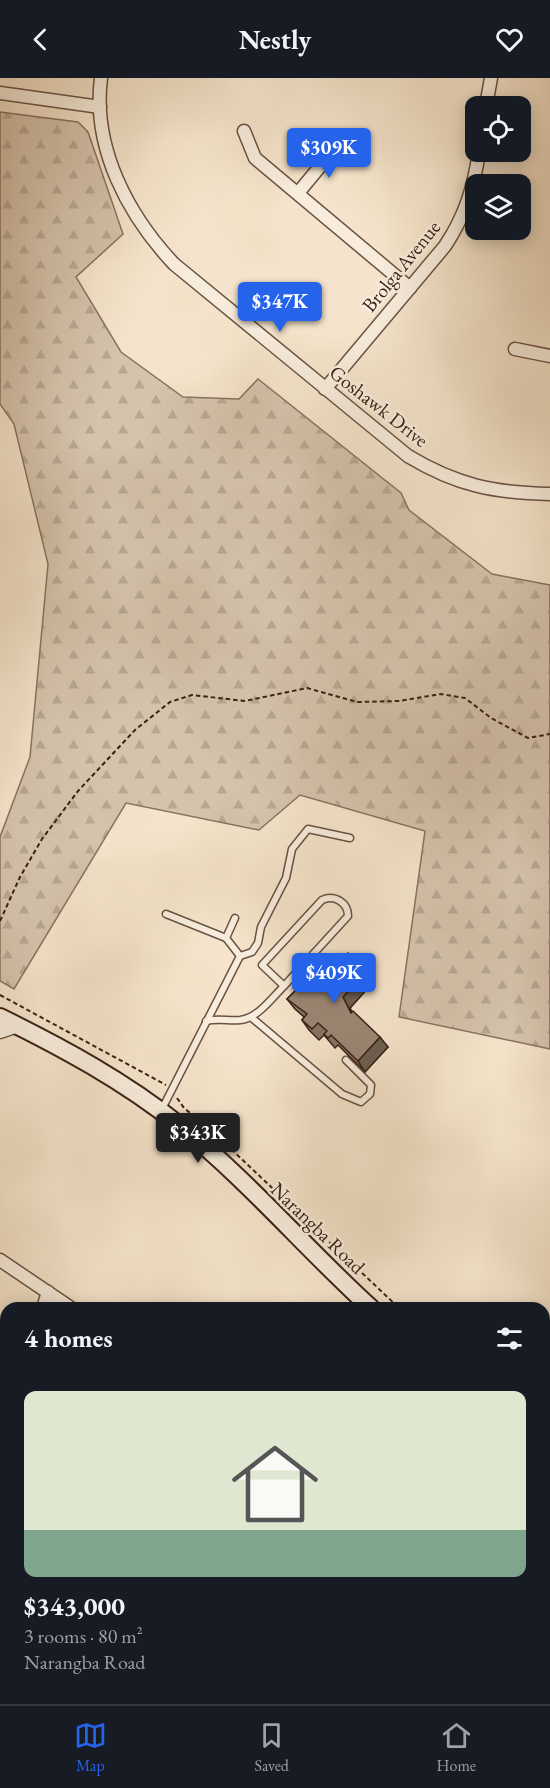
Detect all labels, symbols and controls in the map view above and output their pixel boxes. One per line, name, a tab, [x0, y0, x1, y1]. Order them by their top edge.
text: Nestly	[239, 22, 311, 57]
icon: back	[24, 23, 57, 56]
icon: heart	[493, 23, 526, 56]
map controls	[465, 96, 531, 240]
button: locate	[465, 96, 531, 162]
pin: $309K	[287, 128, 371, 179]
text: $309K	[301, 134, 357, 160]
button: layers	[465, 174, 531, 240]
street label: Brolga Avenue	[356, 215, 446, 317]
pin: $347K	[238, 282, 322, 333]
text: $347K	[252, 288, 308, 314]
street label: Goshawk Drive	[324, 359, 434, 453]
pin: $409K	[292, 953, 376, 1004]
text: $409K	[306, 959, 362, 985]
pin: $343K	[156, 1113, 240, 1164]
text: $343K	[170, 1119, 226, 1145]
street label: Narangba Road	[265, 1176, 371, 1280]
text: 4 homes	[24, 1321, 113, 1355]
icon: filters	[493, 1322, 526, 1355]
icon: home	[221, 1430, 329, 1538]
text: $343,000	[24, 1589, 125, 1623]
text: 3 rooms · 80 m²	[24, 1623, 143, 1649]
text: Narangba Road	[24, 1649, 145, 1675]
tab: Map	[74, 1719, 107, 1776]
tab: Saved	[255, 1719, 289, 1776]
tab: Home	[437, 1719, 476, 1776]

